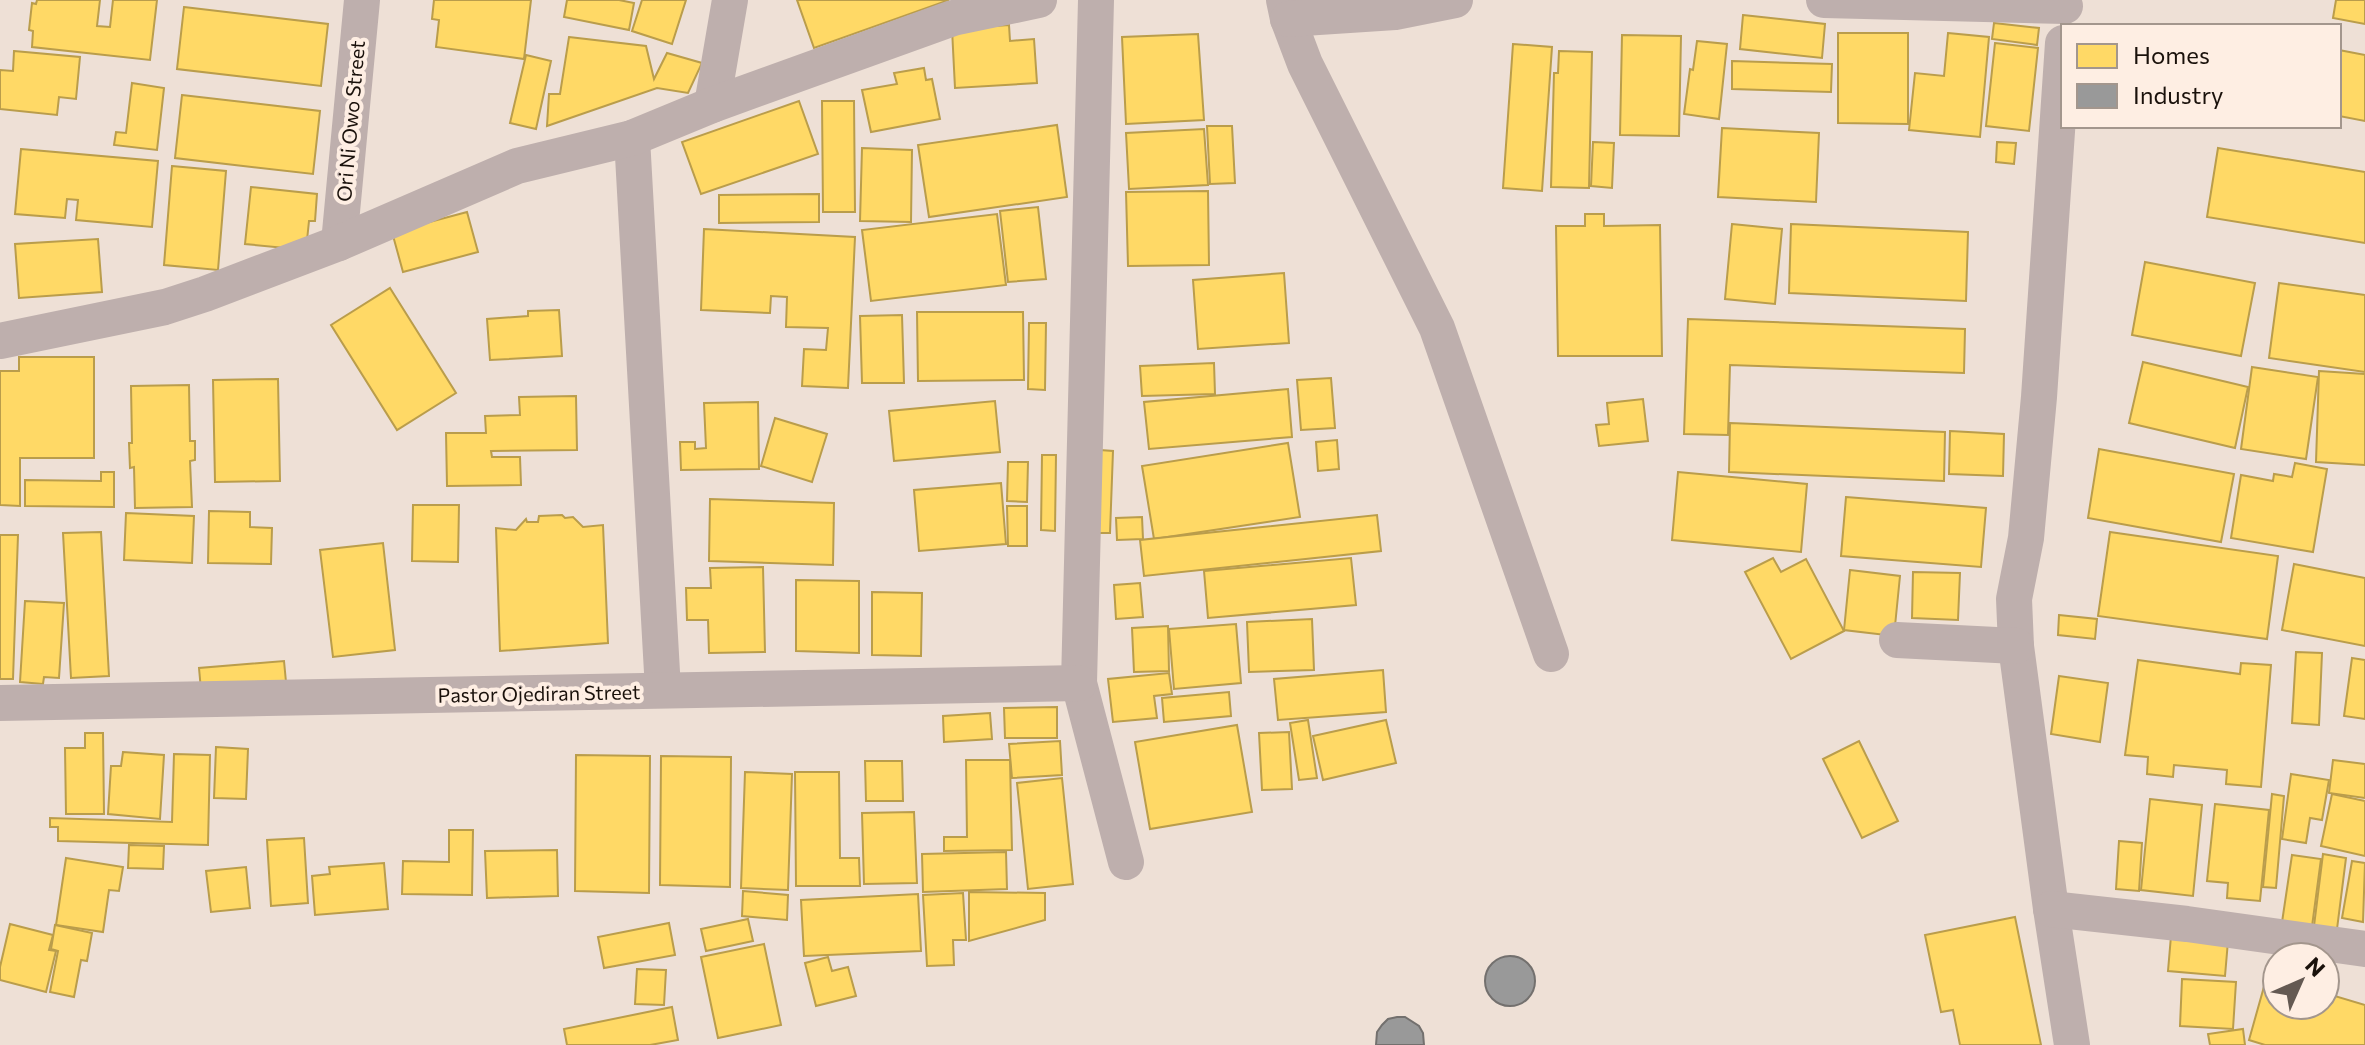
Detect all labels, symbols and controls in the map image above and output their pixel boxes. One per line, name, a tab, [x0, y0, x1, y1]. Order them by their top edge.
legend	[2061, 24, 2341, 128]
street label: Ori Ni Owo Street	[331, 39, 369, 203]
text: Homes	[2133, 40, 2210, 69]
text: Industry	[2133, 80, 2223, 109]
street label: Pastor Ojediran Street	[437, 679, 641, 707]
north arrow	[2261, 941, 2341, 1021]
text: N	[2300, 951, 2331, 982]

